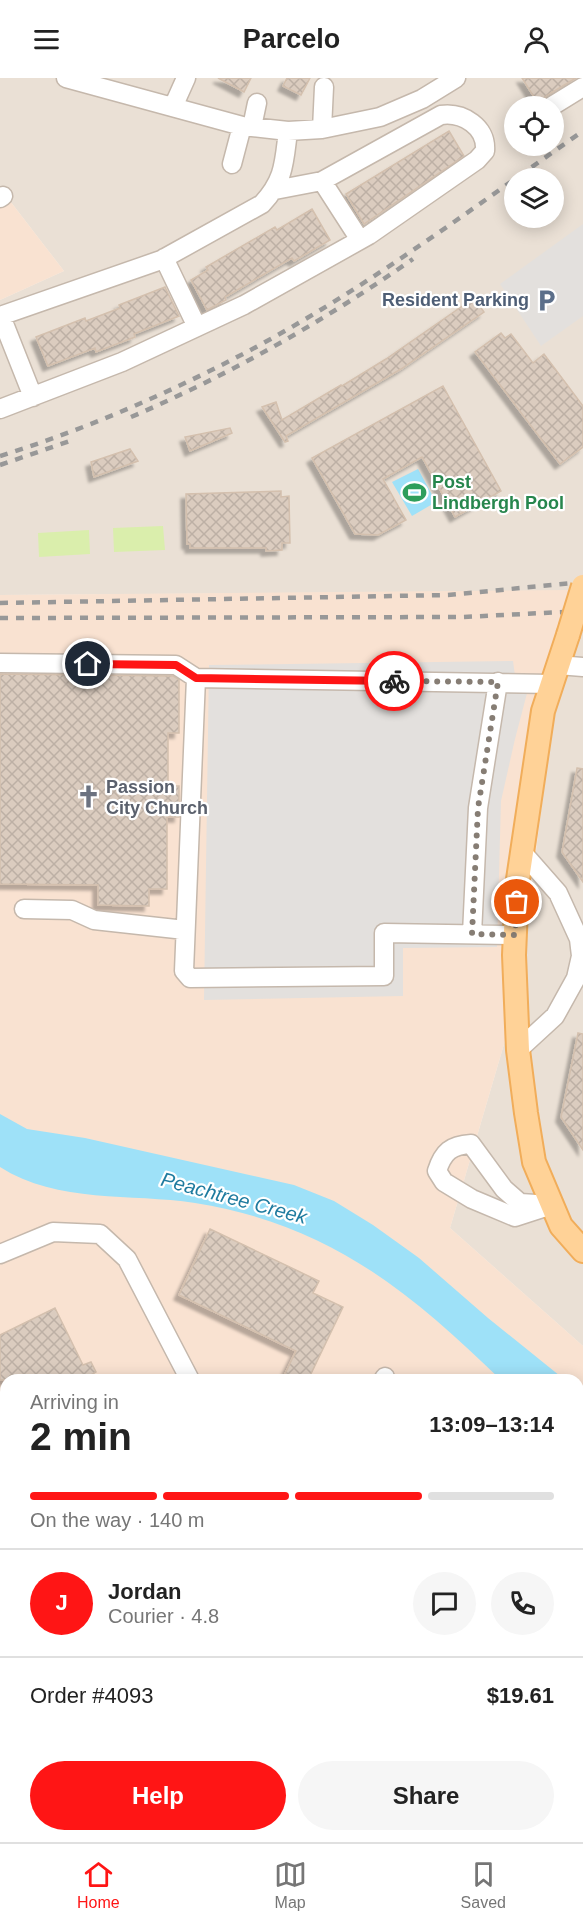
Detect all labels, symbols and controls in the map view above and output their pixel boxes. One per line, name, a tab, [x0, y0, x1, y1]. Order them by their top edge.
icon: menu	[30, 23, 63, 56]
icon: person	[520, 23, 553, 56]
text: Parcelo	[243, 24, 340, 54]
map controls	[504, 96, 564, 228]
button: locate	[504, 96, 564, 156]
button: layers	[504, 168, 564, 228]
parking icon: Resident Parking	[534, 287, 560, 313]
place label: Resident Parking	[382, 290, 529, 310]
place label: Post Lindbergh Pool	[432, 472, 564, 513]
sports icon: Post Lindbergh Pool	[401, 479, 427, 505]
pin	[62, 638, 113, 689]
icon: home	[71, 647, 104, 680]
courier	[364, 651, 424, 711]
icon: bike	[378, 665, 411, 698]
place label: Passion City Church	[106, 777, 208, 818]
church icon: Passion City Church	[75, 784, 101, 810]
pin	[491, 876, 542, 927]
icon: bag	[500, 885, 533, 918]
water label: Peachtree Creek	[159, 1168, 310, 1228]
text: Arriving in	[30, 1391, 119, 1413]
text: 13:09–13:14	[429, 1412, 554, 1437]
text: 2 min	[30, 1415, 132, 1458]
text: On the way · 140 m	[30, 1509, 205, 1531]
button: chat	[413, 1572, 476, 1635]
button: phone	[491, 1572, 554, 1635]
text: Jordan	[108, 1579, 181, 1604]
text: J	[55, 1590, 68, 1615]
text: Courier · 4.8	[108, 1605, 219, 1627]
text: Order #4093	[30, 1683, 154, 1708]
text: $19.61	[487, 1683, 554, 1708]
button: Help	[30, 1761, 286, 1830]
button: Share	[298, 1761, 554, 1830]
tab: Home	[77, 1858, 120, 1912]
tab: Map	[274, 1858, 307, 1912]
tab: Saved	[461, 1858, 506, 1912]

